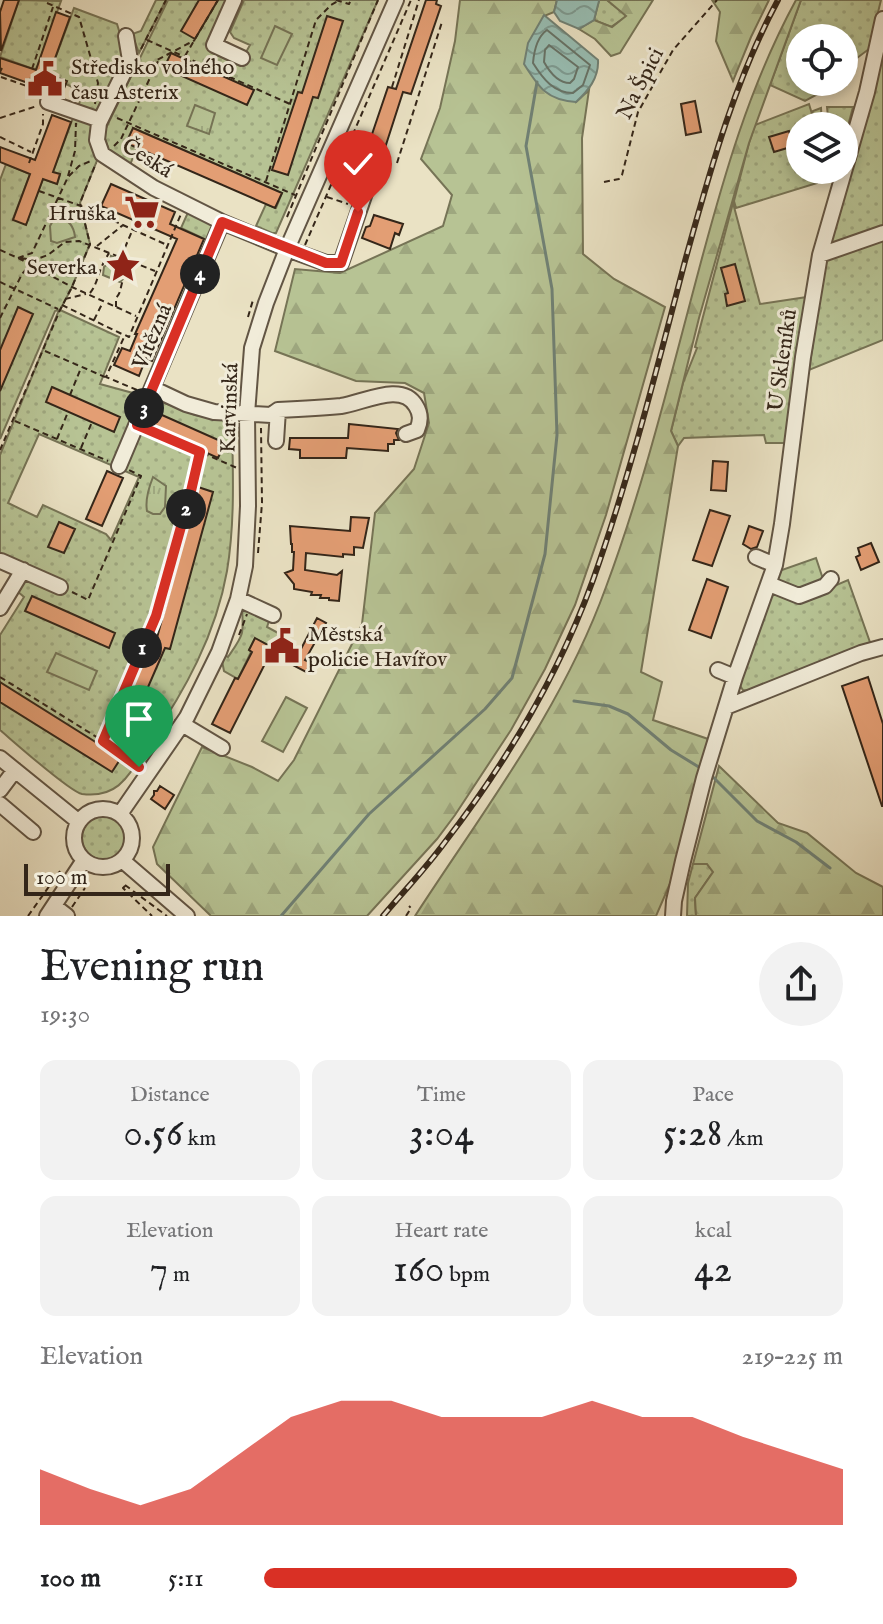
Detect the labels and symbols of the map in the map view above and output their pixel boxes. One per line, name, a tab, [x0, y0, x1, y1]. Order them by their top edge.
street label: Na Špici	[611, 43, 671, 125]
place label: Středisko volného času Asterix	[71, 54, 234, 107]
public building icon: Středisko volného času Asterix	[26, 60, 64, 98]
pin	[324, 130, 392, 212]
street label: Česká	[116, 132, 178, 185]
supermarket icon: Hruška	[123, 193, 161, 231]
place label: Hruška	[49, 200, 116, 228]
place icon: Severka	[104, 247, 142, 285]
place label: Severka	[27, 254, 97, 282]
pin: 4	[180, 254, 220, 294]
street label: Vítězná	[126, 299, 179, 375]
street label: U Skleníků	[762, 307, 804, 413]
street label: Karvinská	[214, 362, 246, 453]
pin: 3	[124, 388, 164, 428]
pin: 2	[166, 489, 206, 529]
place label: Městská policie Havířov	[308, 621, 447, 674]
public building icon: Městská policie Havířov	[263, 627, 301, 665]
pin: 1	[122, 628, 162, 668]
pin	[105, 685, 173, 767]
scale bar	[24, 860, 170, 896]

